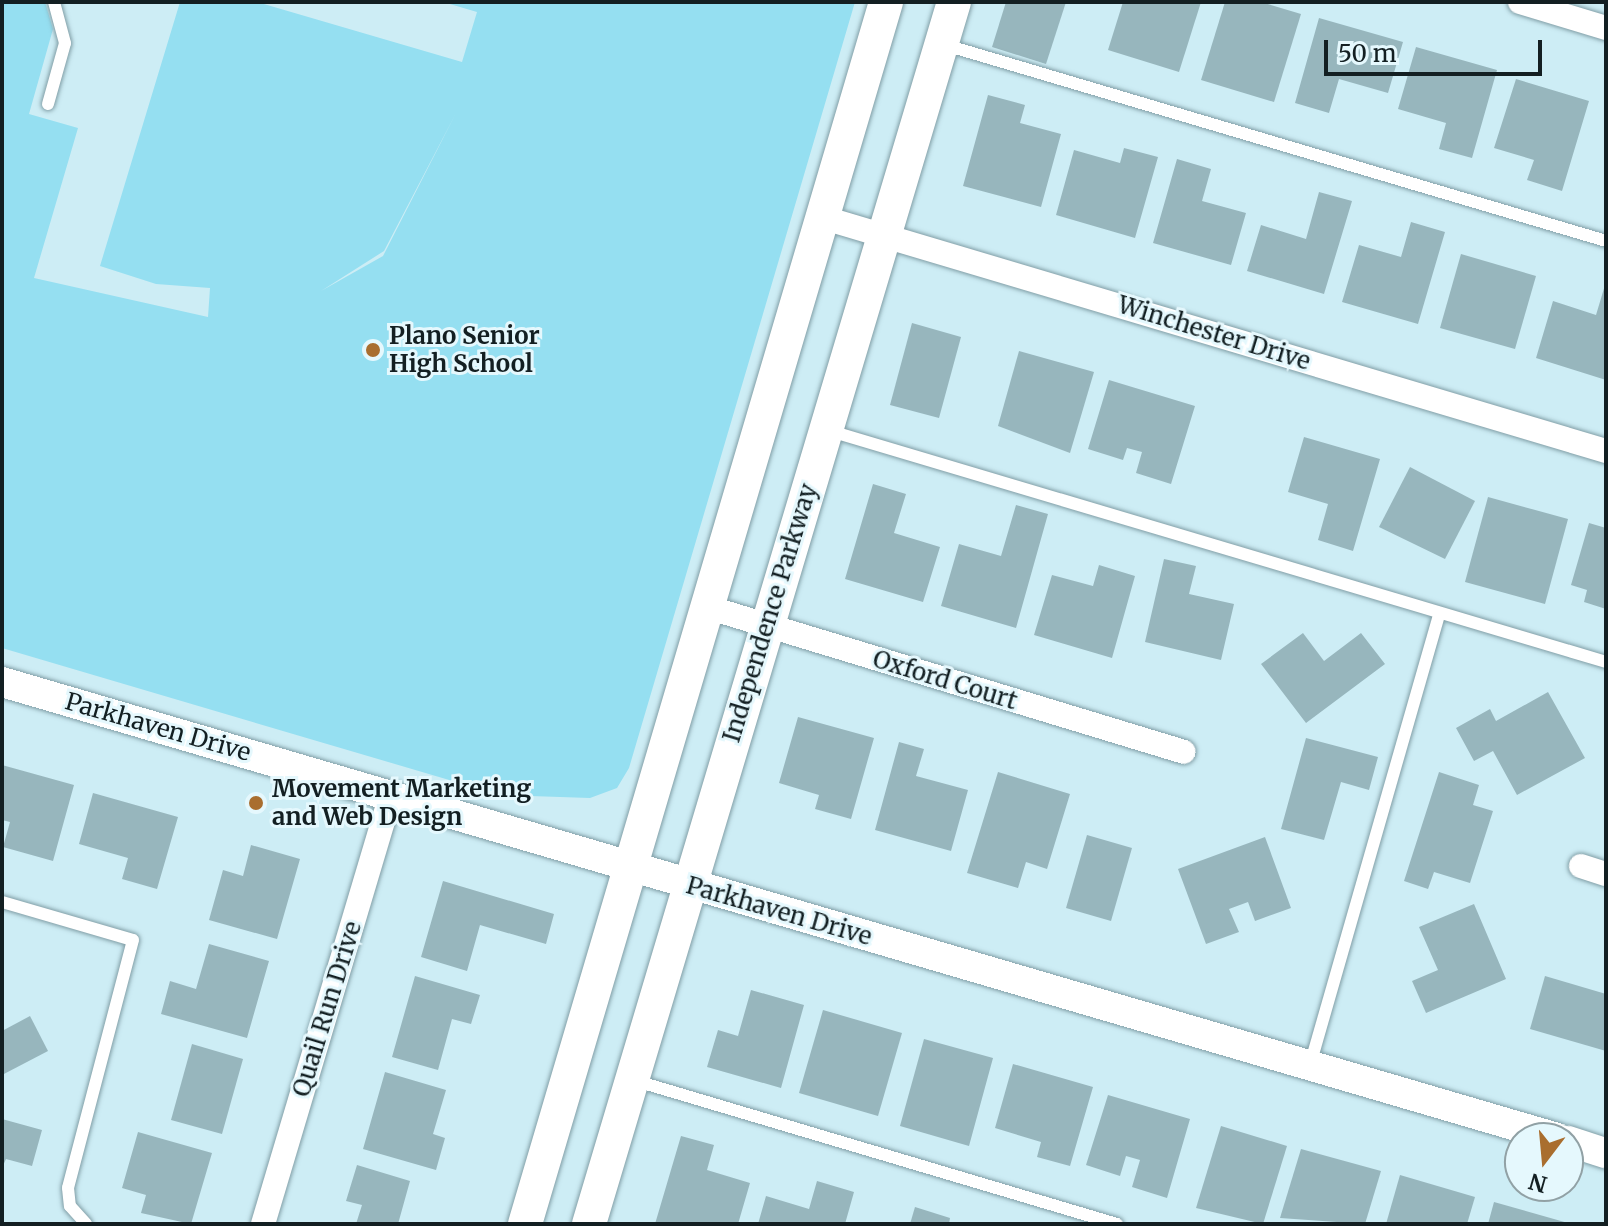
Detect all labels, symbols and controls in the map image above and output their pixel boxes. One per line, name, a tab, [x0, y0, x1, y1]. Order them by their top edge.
scale bar	[1328, 24, 1546, 74]
text: 50 m	[1338, 38, 1397, 69]
street label: Winchester Drive	[1114, 290, 1314, 376]
place label: Plano Senior High School	[389, 322, 540, 378]
marker: Plano Senior High School	[364, 341, 382, 359]
street label: Independence Parkway	[717, 480, 823, 746]
street label: Oxford Court	[869, 644, 1021, 716]
street label: Parkhaven Drive	[62, 687, 254, 767]
place label: Movement Marketing and Web Design	[272, 775, 531, 831]
marker: Movement Marketing and Web Design	[247, 794, 265, 812]
street label: Parkhaven Drive	[683, 871, 875, 951]
street label: Quail Run Drive	[287, 918, 367, 1100]
north arrow	[1504, 1122, 1584, 1202]
text: N	[1526, 1167, 1550, 1199]

